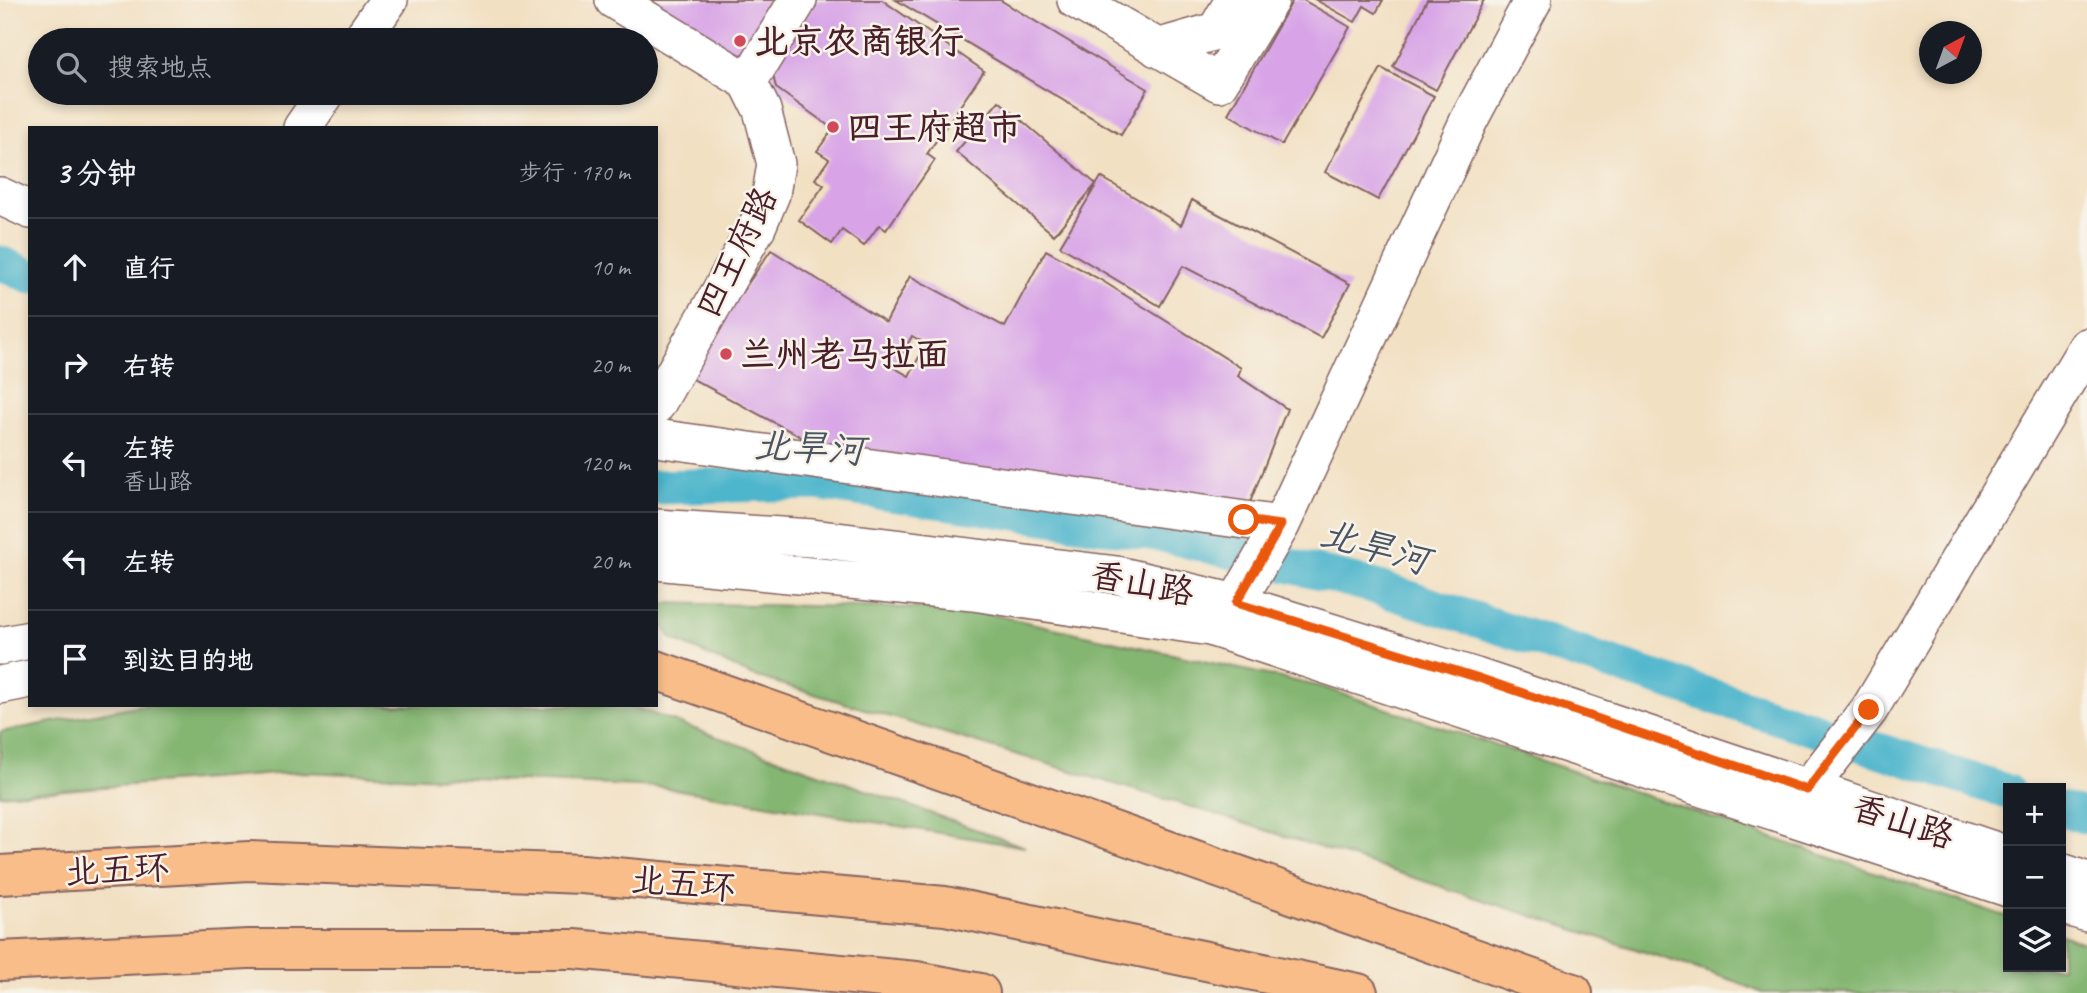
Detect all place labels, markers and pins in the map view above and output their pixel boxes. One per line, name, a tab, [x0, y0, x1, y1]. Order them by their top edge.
place label: 北京农商银行	[754, 19, 964, 64]
marker: 北京农商银行	[732, 33, 748, 49]
place label: 四王府超市	[847, 105, 1022, 150]
marker: 四王府超市	[825, 119, 841, 135]
place label: 兰州老马拉面	[740, 332, 950, 377]
marker: 兰州老马拉面	[718, 346, 734, 362]

